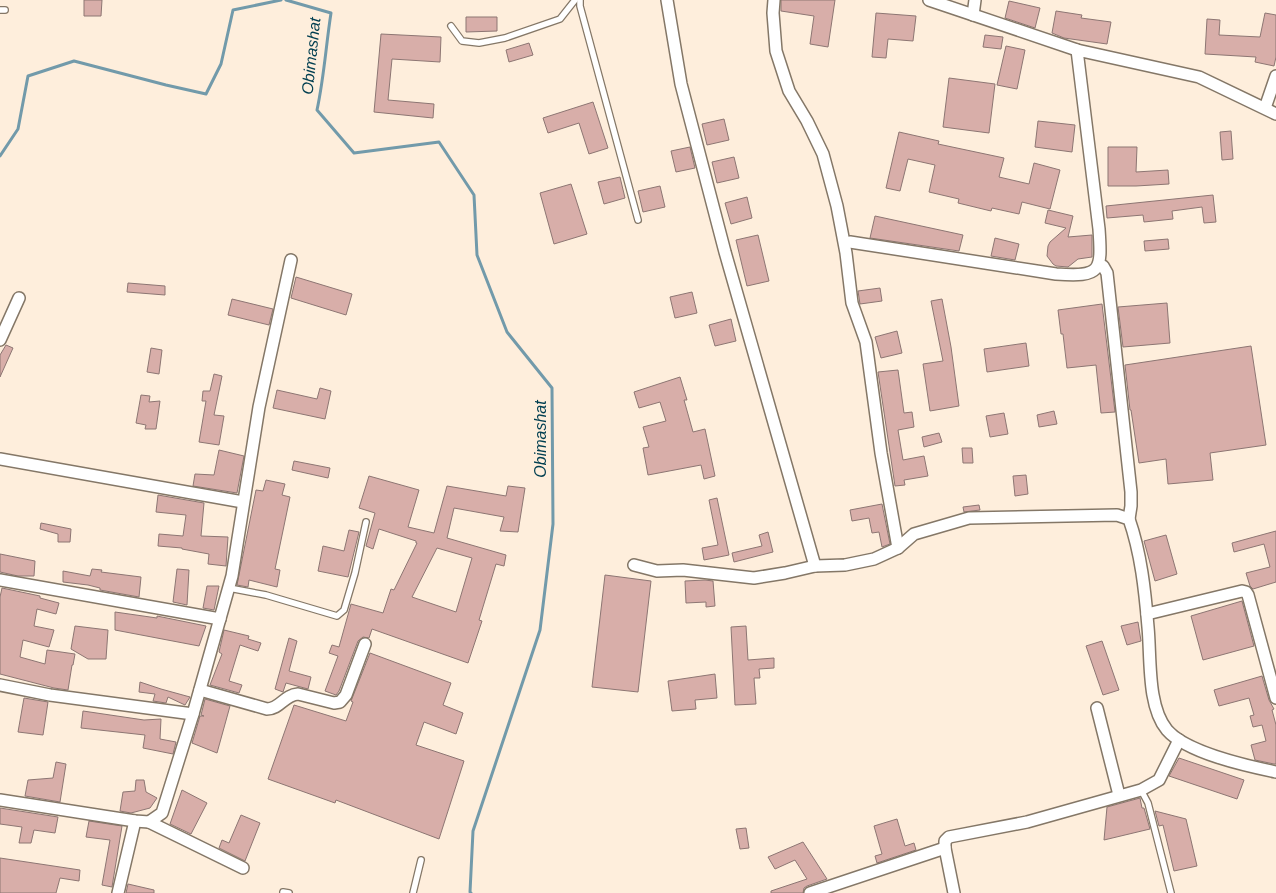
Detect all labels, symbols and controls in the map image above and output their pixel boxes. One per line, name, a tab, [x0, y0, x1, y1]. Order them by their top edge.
water label: Obimashat	[299, 16, 324, 95]
water label: Obimashat	[532, 400, 549, 478]

